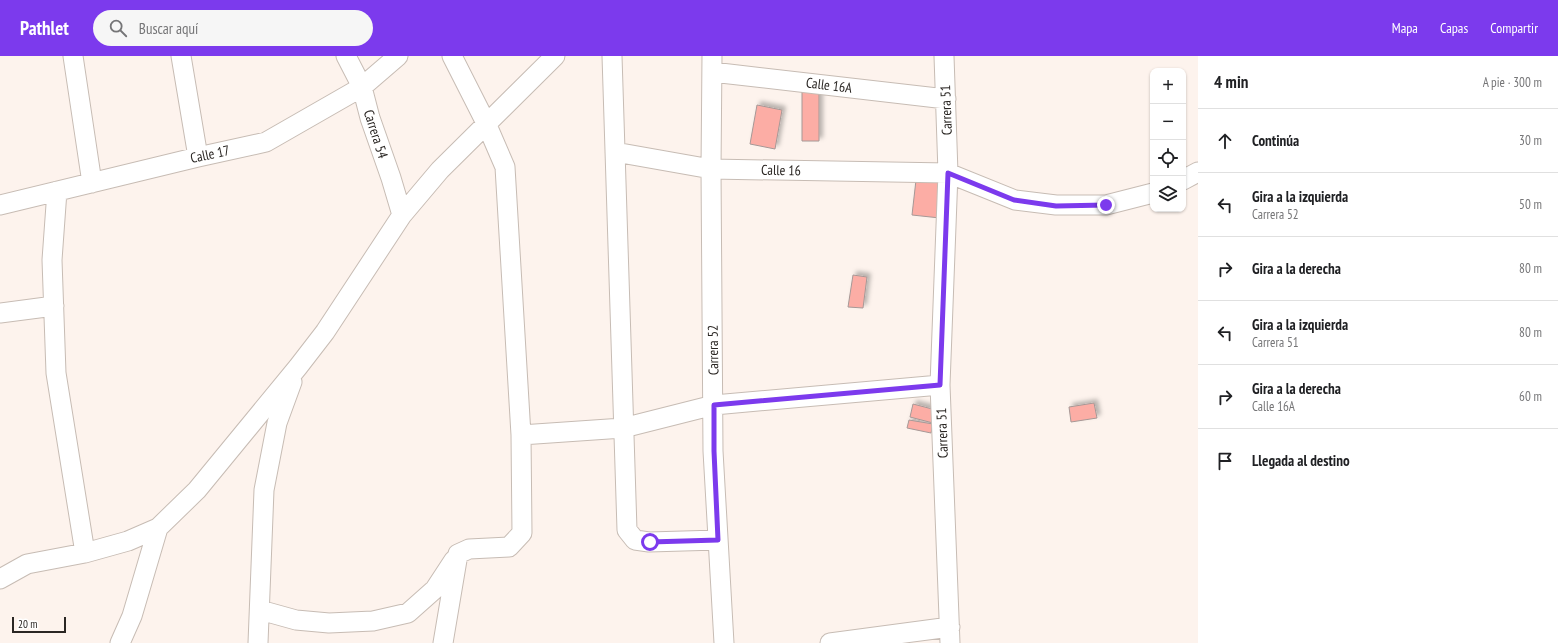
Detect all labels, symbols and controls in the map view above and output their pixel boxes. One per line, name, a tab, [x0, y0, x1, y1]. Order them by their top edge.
search box	[93, 10, 373, 46]
text: Pathlet	[20, 16, 69, 40]
icon: search	[107, 17, 129, 39]
text: Buscar aquí	[139, 19, 198, 38]
text: Mapa	[1392, 19, 1418, 37]
text: Capas	[1440, 19, 1468, 37]
text: Compartir	[1490, 19, 1538, 37]
map controls	[1150, 68, 1186, 212]
button: +	[1150, 68, 1186, 104]
text: 4 min	[1214, 71, 1248, 93]
street label: Calle 16A	[805, 73, 853, 97]
text: A pie · 300 m	[1483, 74, 1542, 91]
street label: Carrera 51	[936, 85, 956, 135]
button: −	[1150, 104, 1186, 140]
street label: Carrera 54	[360, 107, 393, 161]
icon: ahead	[1214, 130, 1236, 152]
text: Continúa	[1252, 131, 1299, 150]
text: 30 m	[1519, 132, 1542, 149]
button: locate	[1150, 140, 1186, 176]
street label: Calle 17	[189, 141, 231, 167]
street label: Calle 16	[761, 161, 801, 179]
button: layers	[1150, 176, 1186, 212]
text: Gira a la izquierda	[1252, 187, 1348, 206]
icon: left	[1214, 194, 1236, 216]
route end	[1097, 196, 1115, 214]
text: 50 m	[1519, 196, 1542, 213]
text: Carrera 52	[1252, 206, 1299, 223]
icon: right	[1214, 258, 1236, 280]
text: Gira a la derecha	[1252, 259, 1341, 278]
text: 80 m	[1519, 260, 1542, 277]
text: Gira a la izquierda	[1252, 315, 1348, 334]
icon: left	[1214, 322, 1236, 344]
text: 80 m	[1519, 324, 1542, 341]
street label: Carrera 52	[704, 325, 722, 375]
text: Carrera 51	[1252, 334, 1299, 351]
text: Gira a la derecha	[1252, 379, 1341, 398]
icon: right	[1214, 386, 1236, 408]
text: 60 m	[1519, 388, 1542, 405]
text: Calle 16A	[1252, 398, 1295, 415]
street label: Carrera 51	[932, 408, 952, 458]
icon: arrive	[1214, 450, 1236, 472]
text: Llegada al destino	[1252, 451, 1350, 470]
route start	[641, 533, 659, 551]
scale bar	[12, 615, 66, 634]
text: 20 m	[18, 617, 37, 631]

